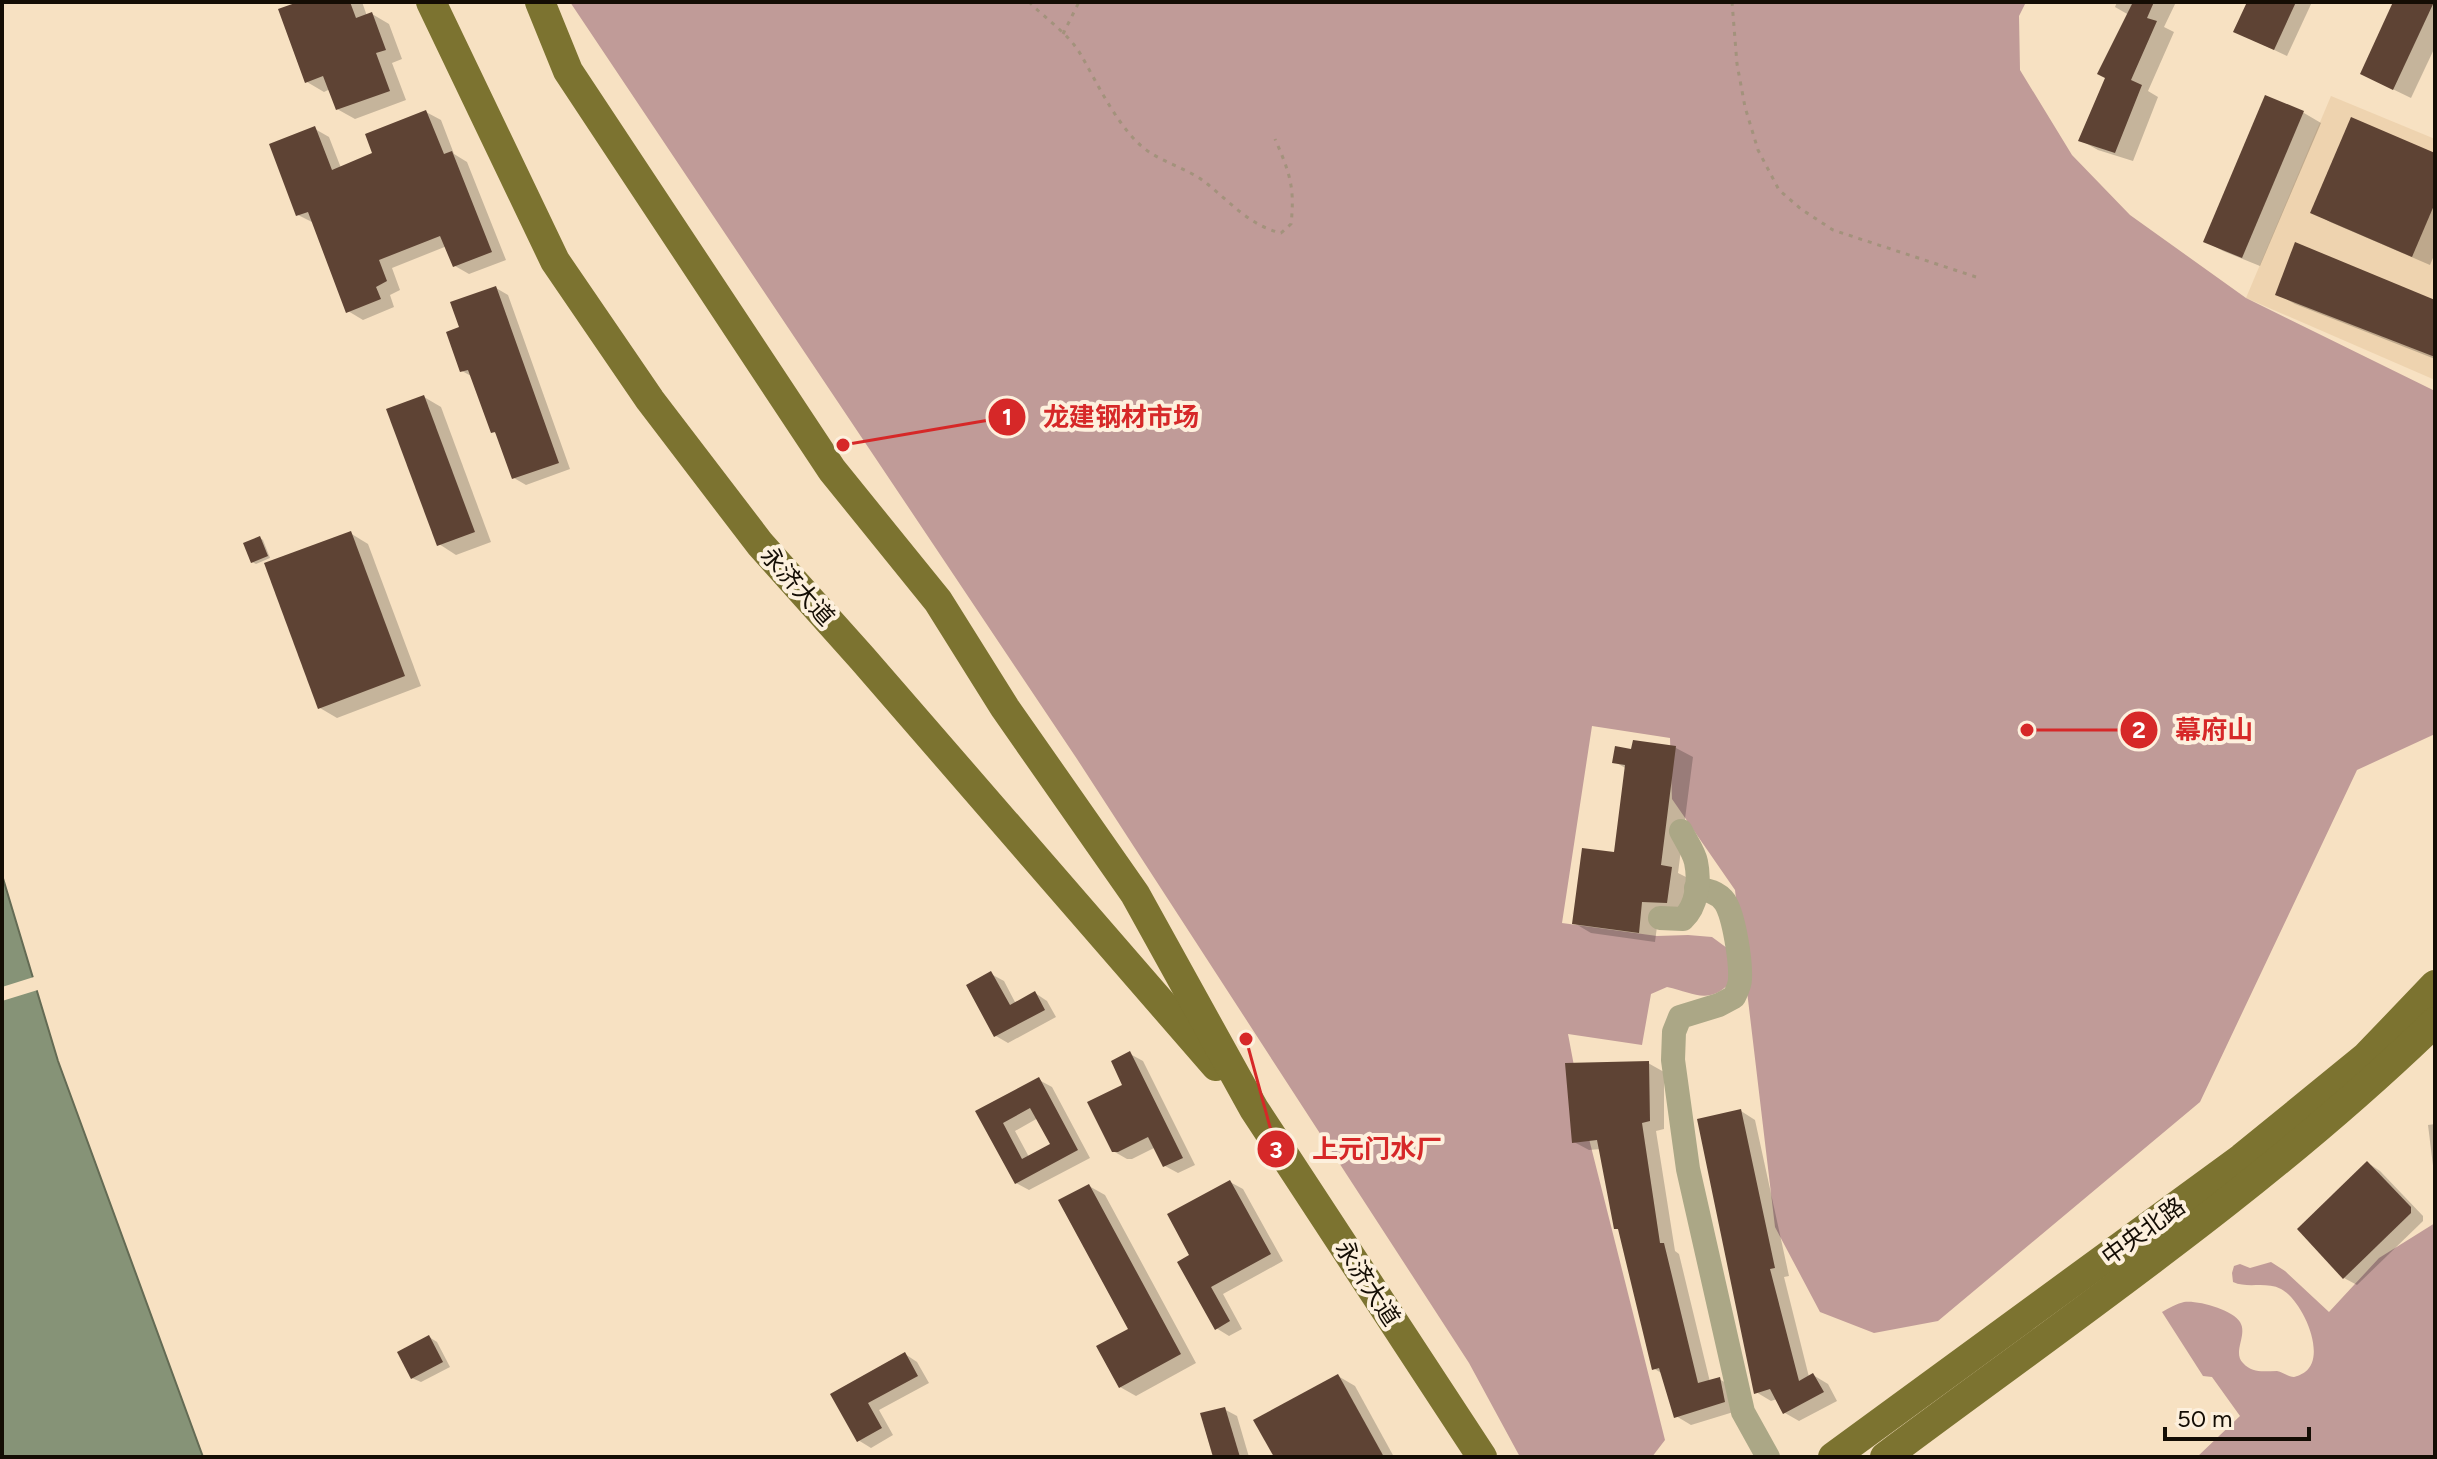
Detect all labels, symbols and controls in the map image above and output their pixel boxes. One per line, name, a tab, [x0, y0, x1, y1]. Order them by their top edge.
callout: 龙建钢材市场	[987, 392, 1215, 442]
text: 龙建钢材市场	[1043, 401, 1199, 433]
text: 1	[1002, 402, 1012, 431]
street label: 永济大道	[755, 541, 841, 631]
callout: 幕府山	[2119, 705, 2269, 755]
text: 幕府山	[2175, 714, 2253, 746]
text: 2	[2132, 715, 2146, 744]
callout: 上元门水厂	[1256, 1124, 1458, 1174]
text: 上元门水厂	[1312, 1133, 1442, 1165]
text: 3	[1269, 1135, 1283, 1164]
street label: 中央北路	[2096, 1191, 2190, 1271]
street label: 永济大道	[1330, 1235, 1406, 1331]
scale bar	[2165, 1391, 2309, 1441]
text: 50 m	[2177, 1404, 2233, 1433]

